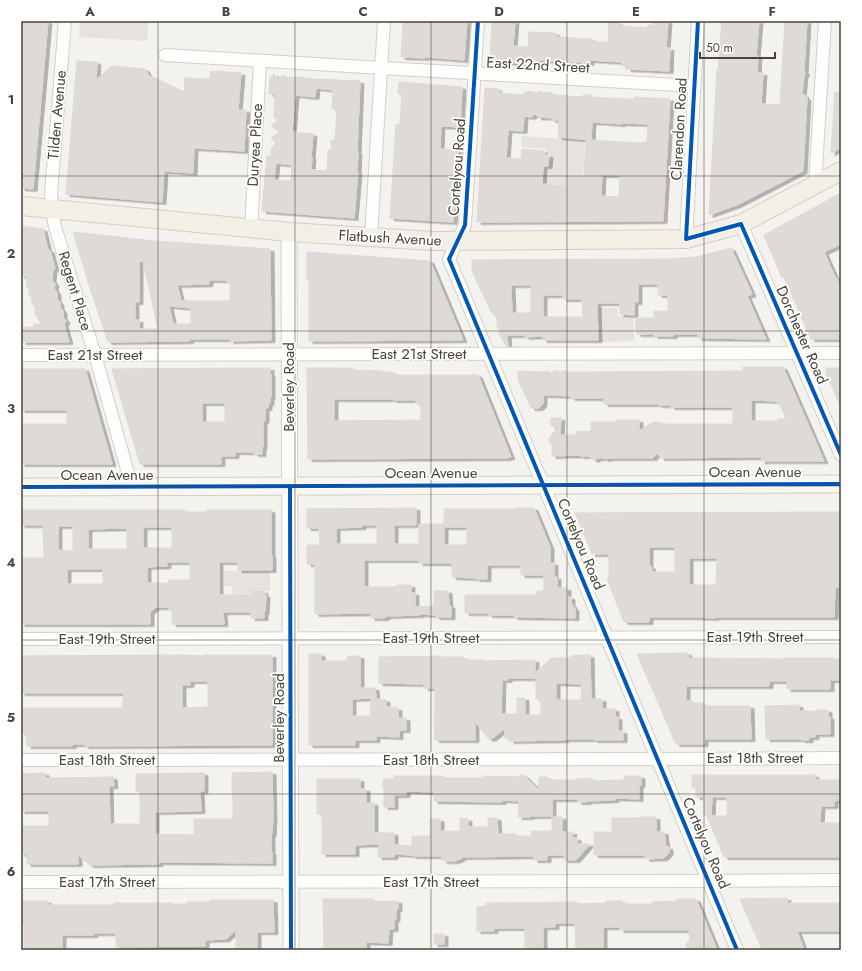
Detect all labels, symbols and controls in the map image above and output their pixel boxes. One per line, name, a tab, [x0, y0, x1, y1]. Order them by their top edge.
text: A	[84, 2, 95, 21]
text: B	[222, 2, 231, 21]
text: C	[358, 2, 368, 21]
text: D	[494, 2, 504, 21]
text: E	[632, 2, 640, 21]
text: F	[768, 2, 776, 21]
scale bar	[700, 34, 775, 60]
text: 50 m	[706, 39, 733, 57]
street label: East 22nd Street	[486, 51, 591, 79]
street label: Tilden Avenue	[42, 69, 72, 161]
street label: Clarendon Road	[665, 77, 693, 181]
text: 1	[8, 90, 14, 109]
street label: Duryea Place	[242, 103, 268, 187]
street label: Cortelyou Road	[443, 118, 471, 216]
street label: Flatbush Avenue	[338, 224, 442, 252]
text: 2	[7, 244, 15, 263]
street label: Regent Place	[52, 249, 98, 334]
street label: Dorchester Road	[771, 282, 833, 388]
street label: Beverley Road	[278, 342, 300, 432]
street label: East 21st Street	[372, 343, 467, 365]
street label: East 21st Street	[48, 344, 143, 366]
text: 3	[7, 399, 15, 418]
street label: Ocean Avenue	[708, 461, 802, 483]
street label: Ocean Avenue	[384, 462, 478, 484]
street label: Ocean Avenue	[60, 464, 154, 486]
street label: Cortelyou Road	[552, 495, 610, 593]
text: 4	[6, 553, 16, 572]
street label: East 19th Street	[707, 626, 804, 648]
street label: East 19th Street	[383, 627, 480, 649]
street label: East 19th Street	[59, 628, 156, 650]
street label: Beverley Road	[268, 673, 290, 763]
text: 5	[7, 708, 15, 727]
street label: East 18th Street	[707, 747, 804, 769]
street label: East 18th Street	[59, 749, 156, 771]
street label: East 18th Street	[383, 749, 480, 771]
street label: Cortelyou Road	[677, 794, 735, 892]
text: 6	[7, 862, 16, 881]
street label: East 17th Street	[59, 871, 155, 893]
street label: East 17th Street	[383, 871, 479, 893]

